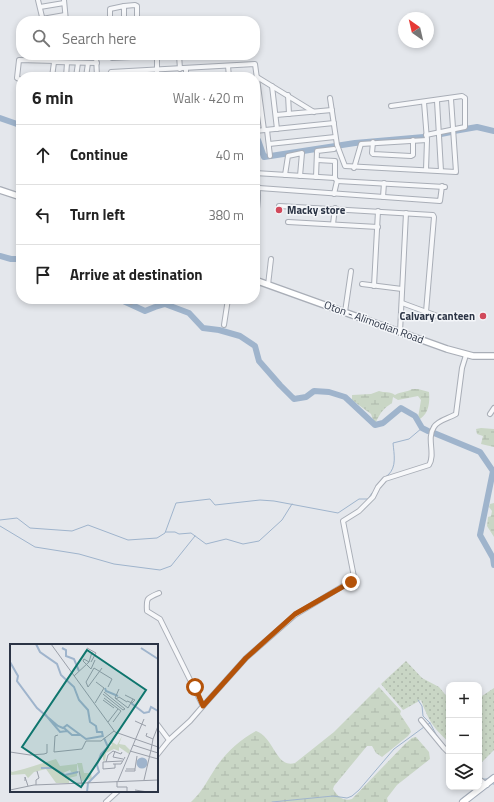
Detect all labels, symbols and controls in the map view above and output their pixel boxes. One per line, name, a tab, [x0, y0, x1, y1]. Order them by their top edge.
north arrow	[398, 12, 434, 48]
search box	[16, 16, 260, 60]
icon: search	[30, 27, 52, 49]
text: Search here	[62, 27, 136, 50]
text: 6 min	[32, 85, 73, 111]
text: Walk · 420 m	[173, 88, 244, 108]
text: Continue	[70, 143, 128, 166]
icon: ahead	[32, 144, 54, 166]
text: 40 m	[216, 145, 244, 165]
place label: Macky store	[287, 202, 346, 218]
text: Turn left	[70, 203, 125, 226]
icon: left	[32, 204, 54, 226]
text: 380 m	[208, 205, 244, 225]
marker: Macky store	[274, 205, 284, 215]
text: Arrive at destination	[70, 263, 203, 286]
icon: arrive	[32, 264, 54, 286]
street label: Oton - Alimodian Road	[322, 297, 426, 348]
place label: Calvary canteen	[399, 308, 475, 324]
marker: Calvary canteen	[478, 311, 488, 321]
route end	[342, 573, 360, 591]
inset map	[10, 644, 158, 792]
route start	[186, 678, 204, 696]
map controls	[446, 682, 482, 790]
button: +	[446, 682, 482, 718]
button: −	[446, 718, 482, 754]
button: layers	[446, 754, 482, 790]

